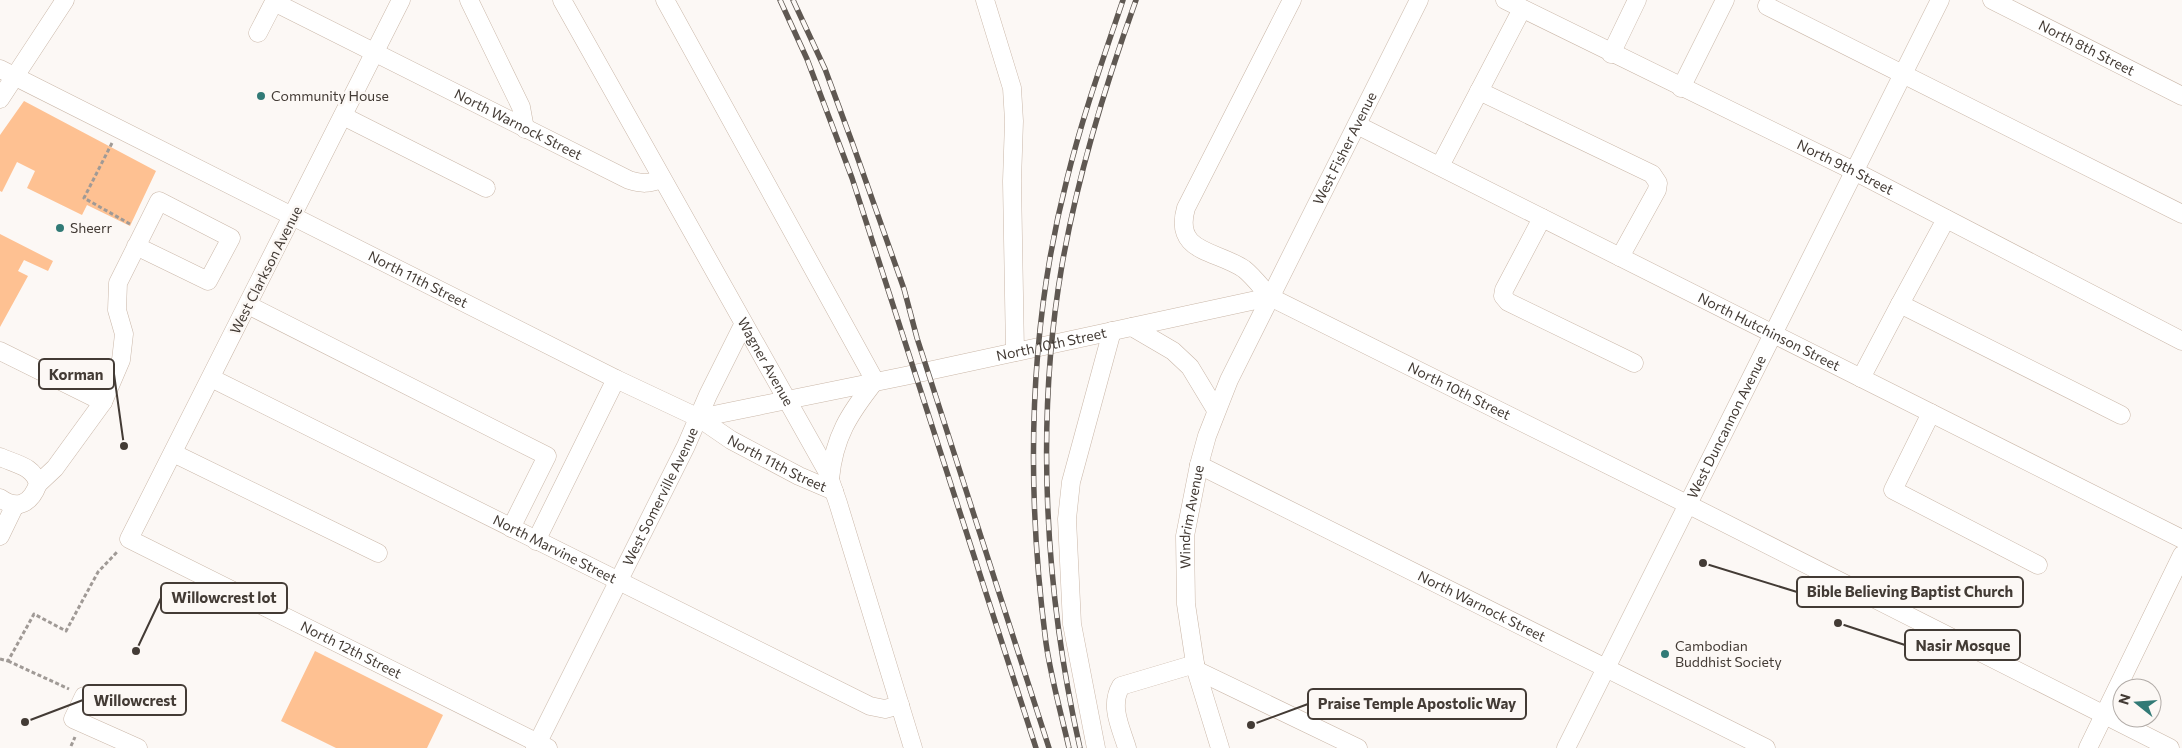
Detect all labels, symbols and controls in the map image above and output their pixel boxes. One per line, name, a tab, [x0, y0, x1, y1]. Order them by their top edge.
street label: North 8th Street	[2036, 16, 2138, 79]
street label: North Warnock Street	[452, 85, 585, 163]
place label: Community House	[271, 87, 389, 104]
street label: West Fisher Avenue	[1309, 89, 1380, 207]
marker: Community House	[255, 90, 267, 102]
street label: North 9th Street	[1794, 135, 1897, 198]
street label: West Clarkson Avenue	[226, 203, 305, 337]
place label: Sheerr	[70, 219, 113, 236]
marker: Sheerr	[54, 222, 66, 234]
street label: North 11th Street	[366, 247, 471, 311]
street label: North Hutchinson Street	[1695, 289, 1843, 374]
street label: Wagner Avenue	[734, 314, 798, 409]
street label: North 10th Street	[995, 324, 1108, 364]
street label: West Duncannon Avenue	[1683, 352, 1769, 501]
street label: North 10th Street	[1405, 358, 1514, 423]
callout: Korman	[39, 359, 114, 389]
text: Korman	[49, 365, 103, 383]
street label: West Somerville Avenue	[619, 425, 701, 568]
street label: North 11th Street	[725, 431, 830, 495]
street label: Windrim Avenue	[1176, 464, 1207, 569]
street label: North Marvine Street	[490, 511, 620, 587]
street label: North Warnock Street	[1415, 567, 1549, 645]
callout: Bible Believing Baptist Church	[1797, 577, 2023, 607]
text: Bible Believing Baptist Church	[1807, 582, 2013, 600]
callout: Willowcrest lot	[161, 583, 287, 613]
text: Willowcrest lot	[171, 588, 277, 606]
street label: North 12th Street	[298, 617, 405, 682]
callout: Nasir Mosque	[1905, 630, 2020, 660]
text: Nasir Mosque	[1916, 636, 2011, 654]
place label: Cambodian Buddhist Society	[1675, 637, 1782, 670]
marker: Cambodian Buddhist Society	[1659, 648, 1671, 660]
north arrow	[2112, 678, 2162, 728]
callout: Willowcrest	[83, 685, 186, 715]
callout: Praise Temple Apostolic Way	[1308, 689, 1526, 719]
text: Willowcrest	[93, 691, 177, 709]
text: N	[2114, 692, 2134, 707]
text: Praise Temple Apostolic Way	[1318, 694, 1517, 712]

